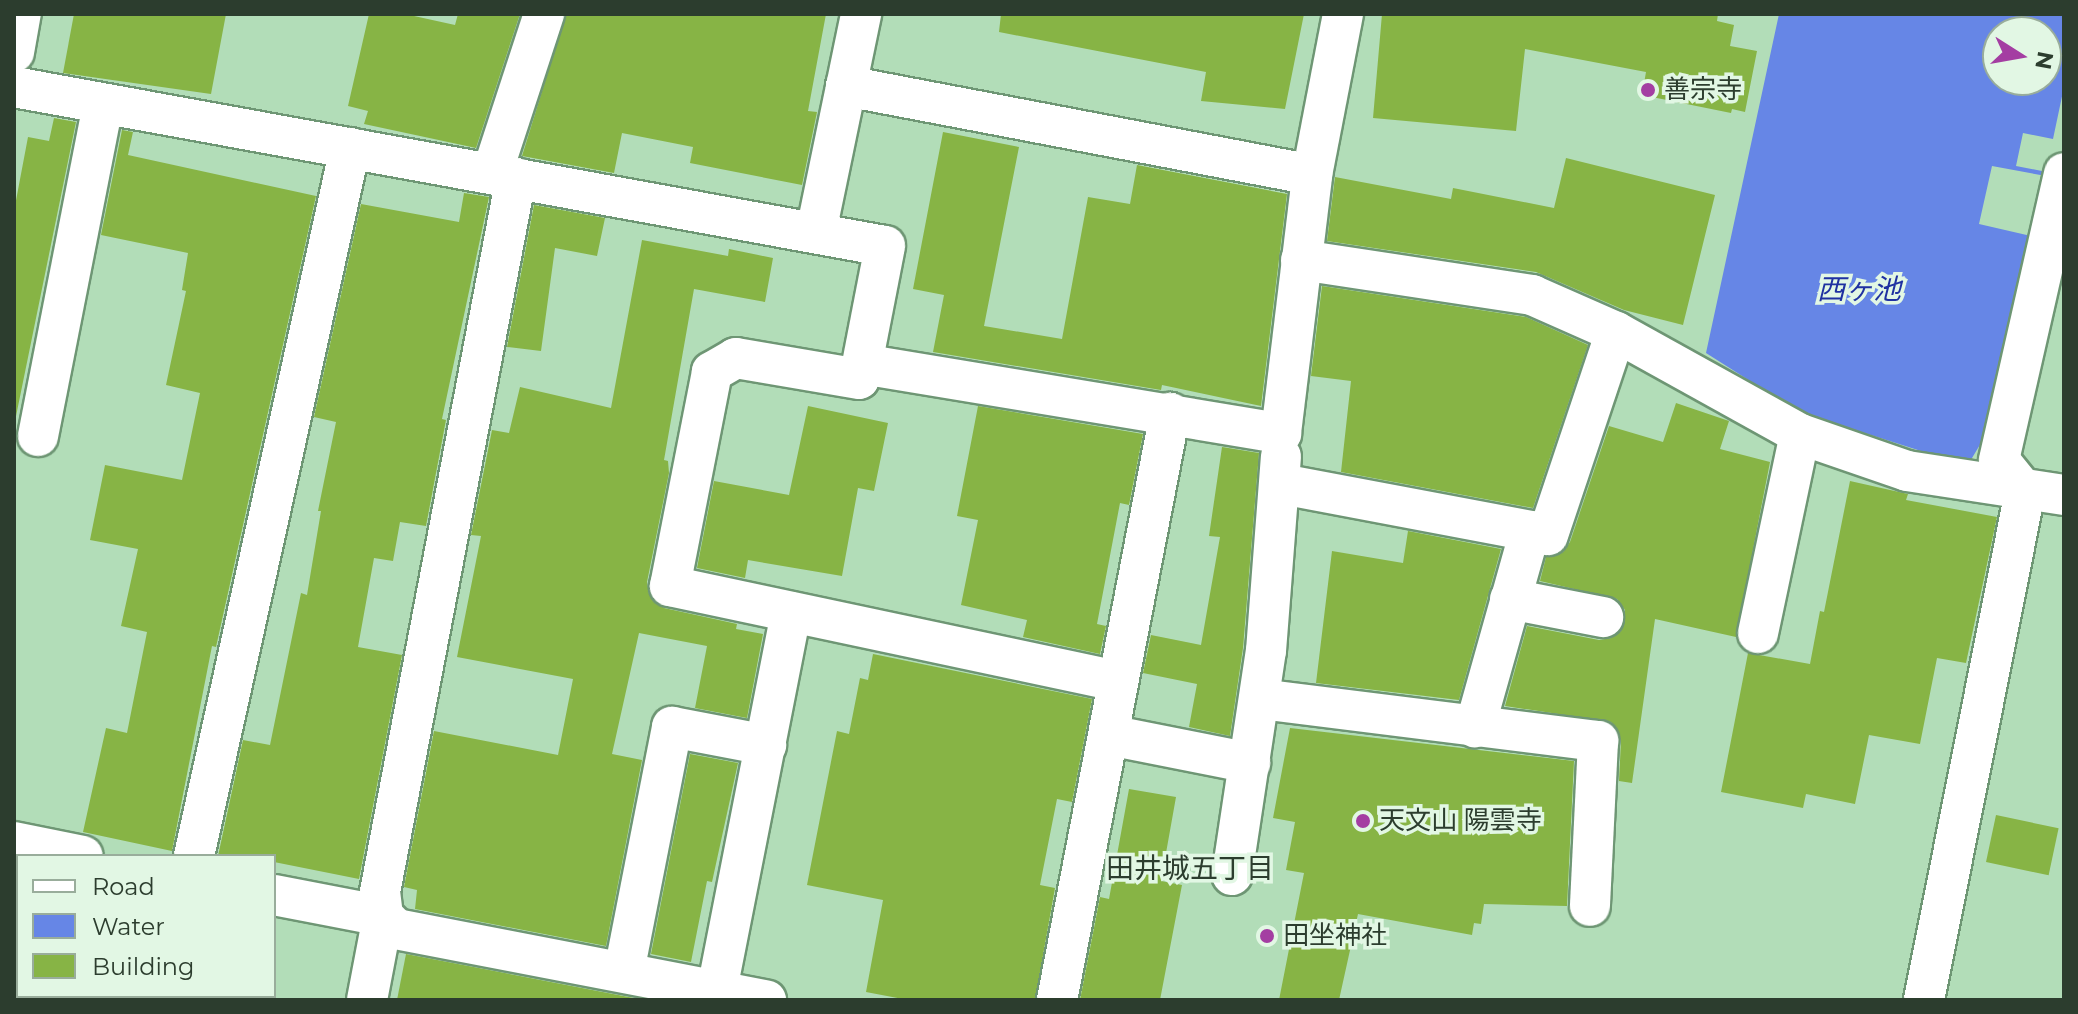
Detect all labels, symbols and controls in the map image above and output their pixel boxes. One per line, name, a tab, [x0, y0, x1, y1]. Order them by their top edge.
north arrow	[1982, 16, 2062, 96]
text: N	[2029, 49, 2059, 72]
place label: 善宗寺	[1664, 74, 1742, 106]
marker: 善宗寺	[1639, 81, 1657, 99]
water label: 西ヶ池	[1817, 272, 1901, 306]
place label: 天文山 陽雲寺	[1379, 805, 1542, 837]
marker: 天文山 陽雲寺	[1354, 812, 1372, 830]
district label: 田井城五丁目	[1106, 851, 1274, 885]
legend	[16, 854, 276, 998]
text: Road	[92, 872, 155, 901]
text: Water	[92, 912, 165, 941]
place label: 田坐神社	[1283, 920, 1387, 952]
marker: 田坐神社	[1258, 927, 1276, 945]
text: Building	[92, 952, 195, 981]

